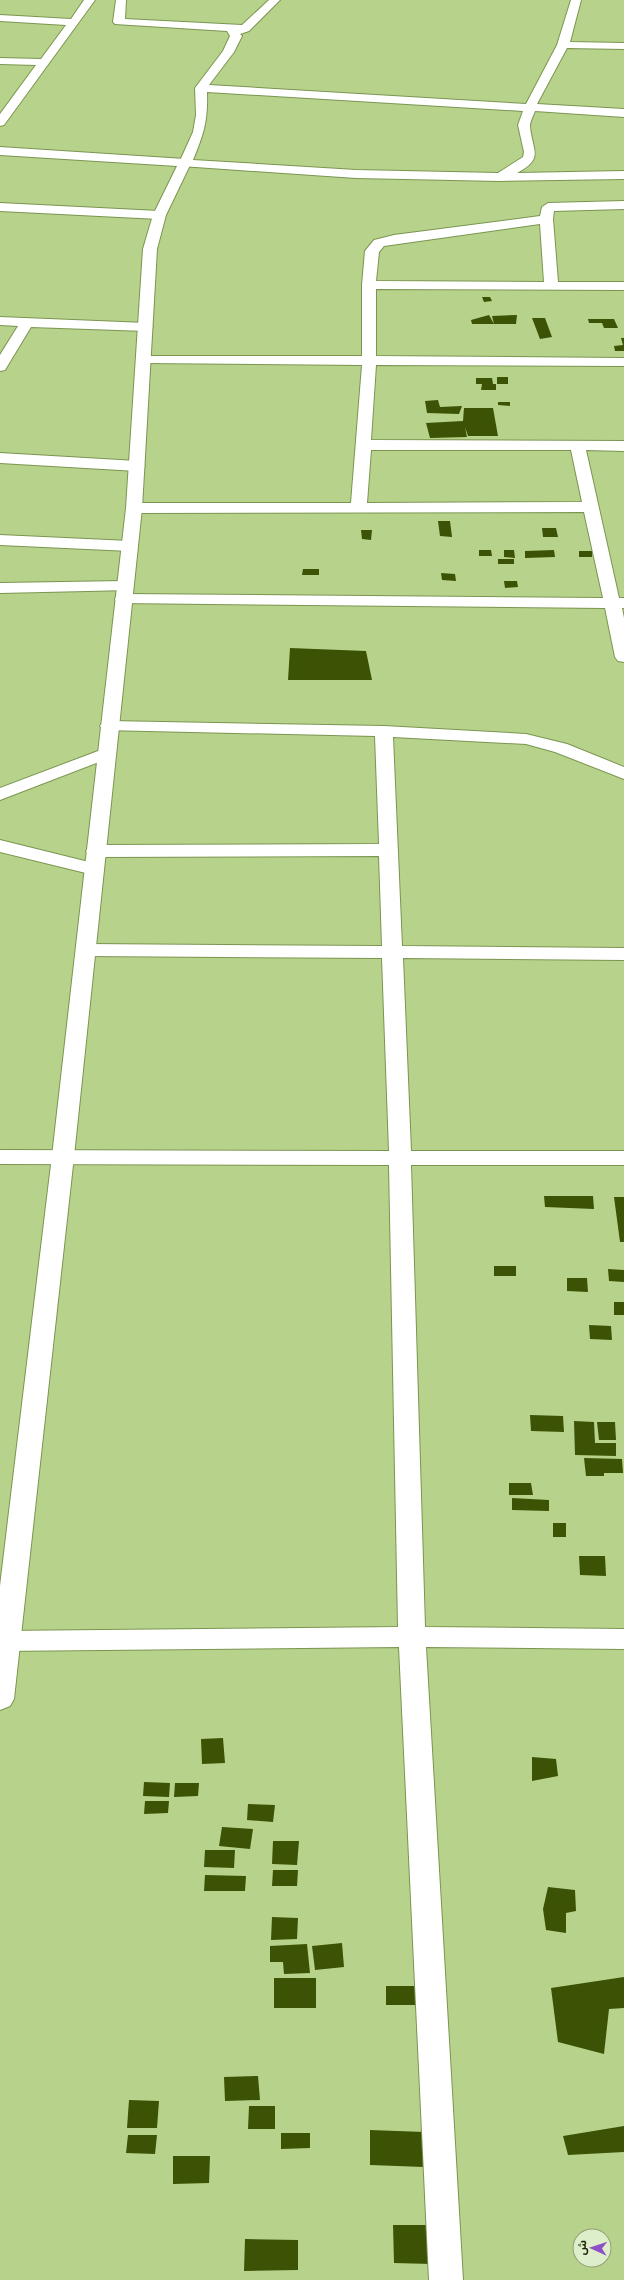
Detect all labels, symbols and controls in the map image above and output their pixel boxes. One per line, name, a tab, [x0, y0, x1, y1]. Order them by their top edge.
north arrow	[572, 2228, 612, 2268]
text: ش	[575, 2240, 590, 2255]

